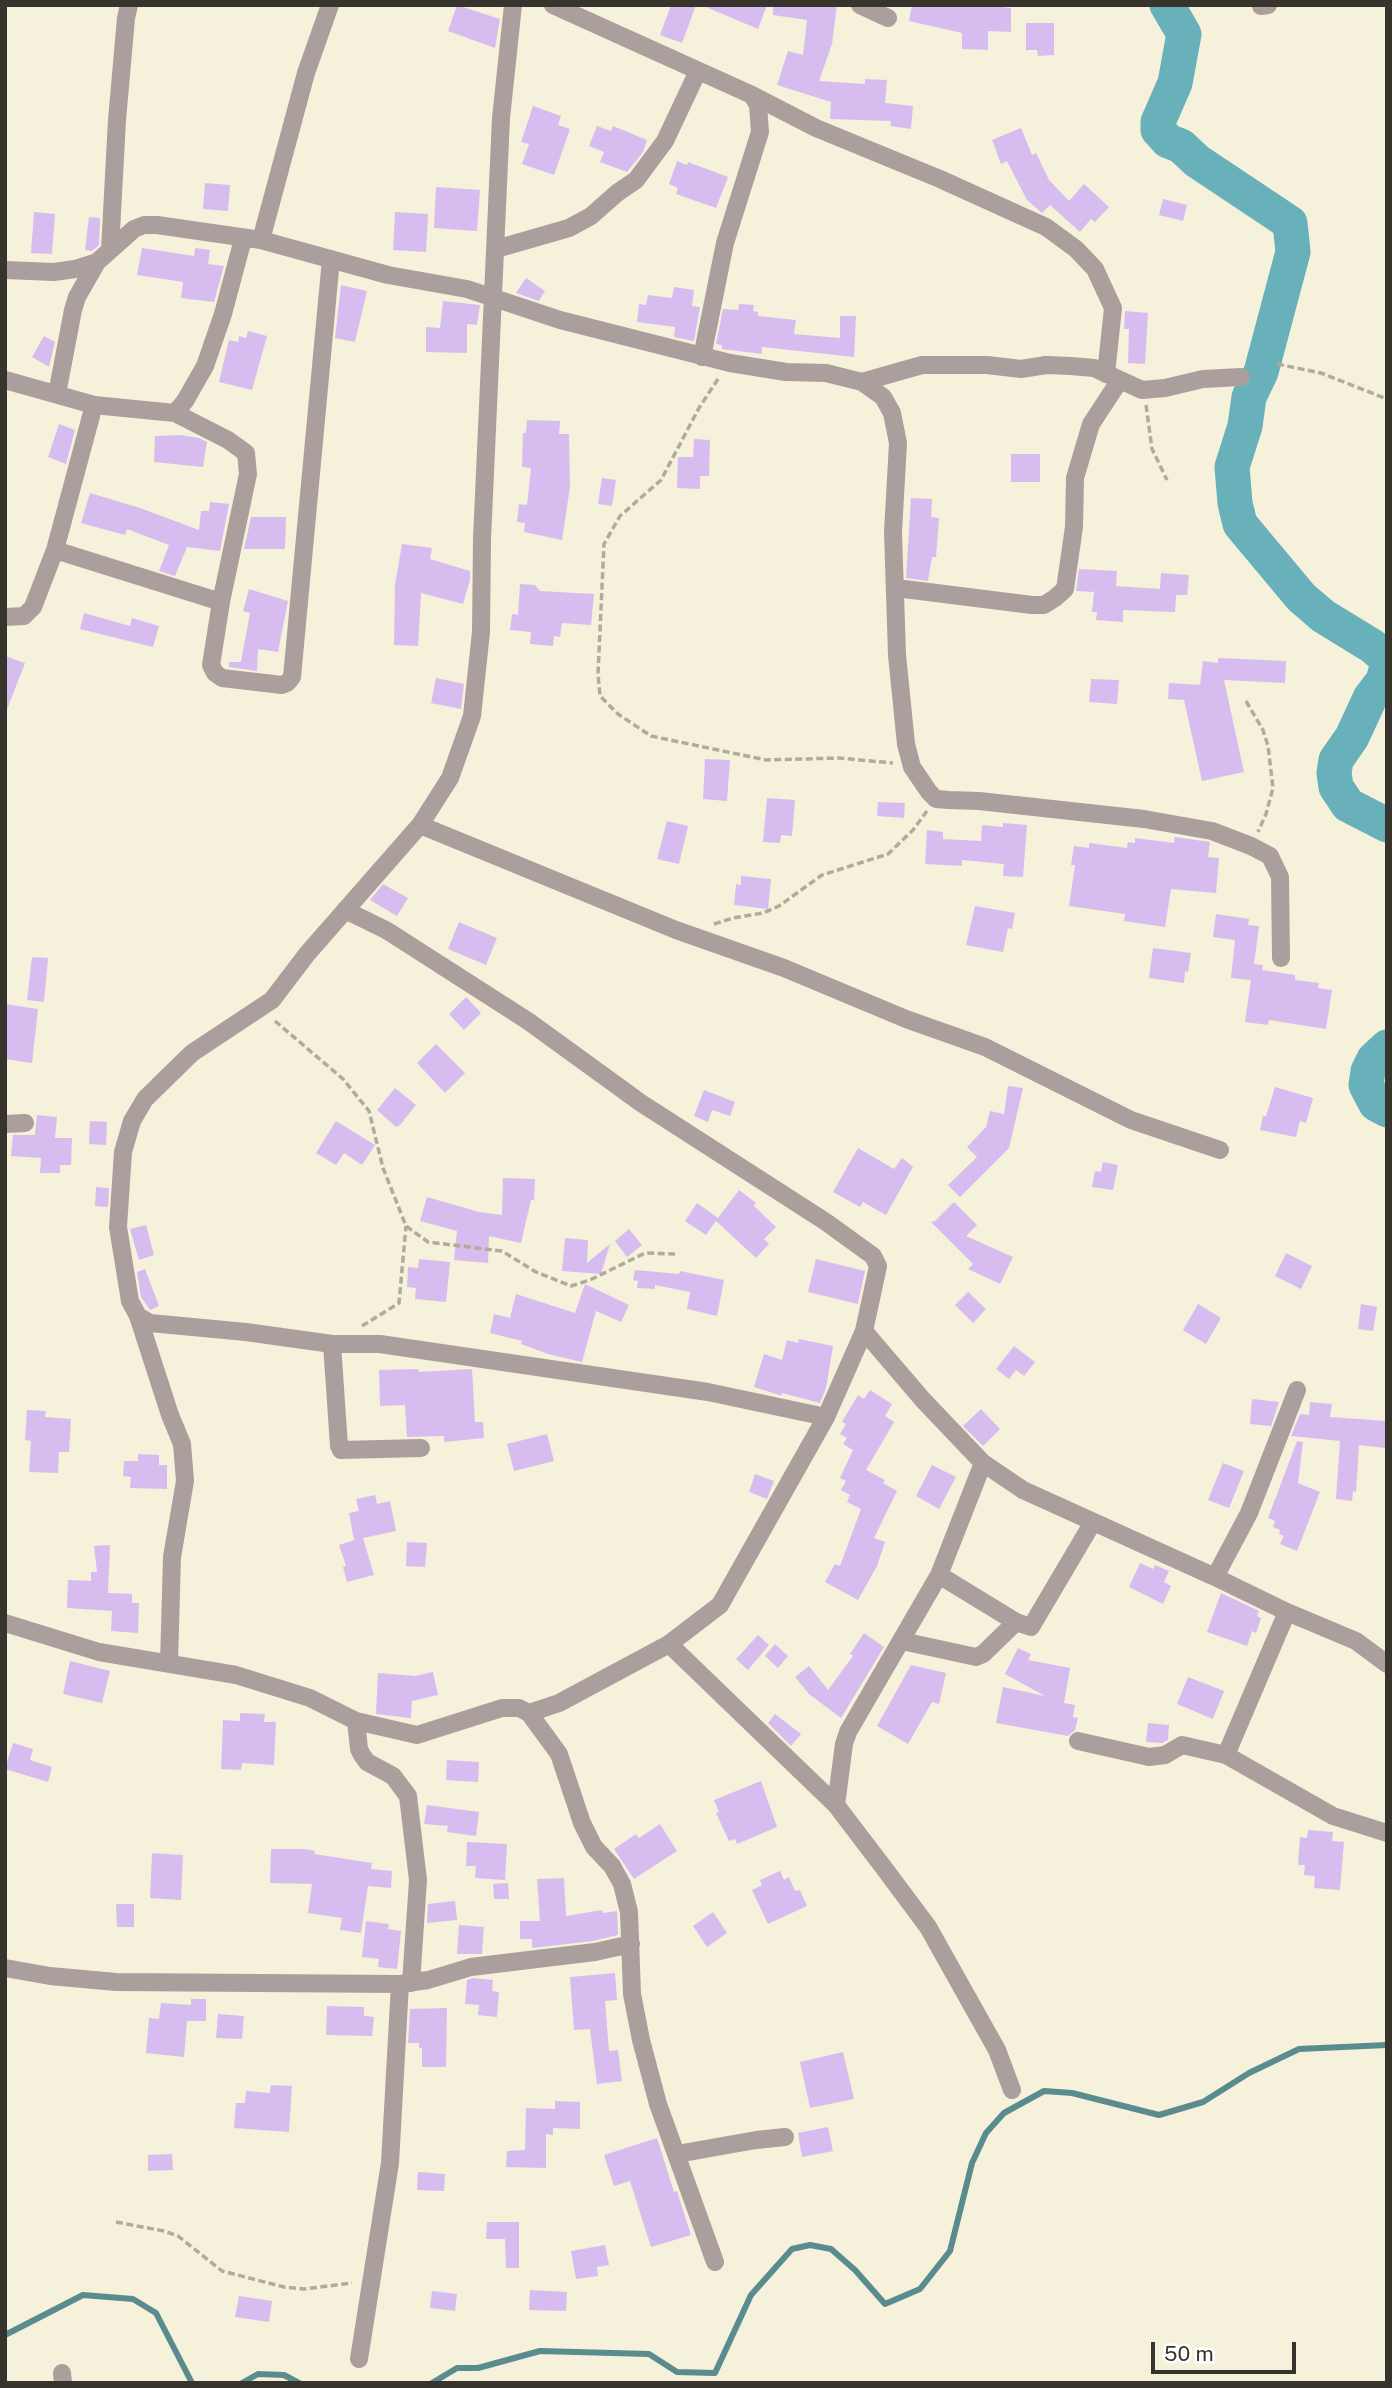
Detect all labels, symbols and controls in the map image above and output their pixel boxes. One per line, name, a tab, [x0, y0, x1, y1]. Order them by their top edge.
scale bar	[1154, 2328, 1299, 2372]
text: 50 m	[1164, 2341, 1214, 2366]

